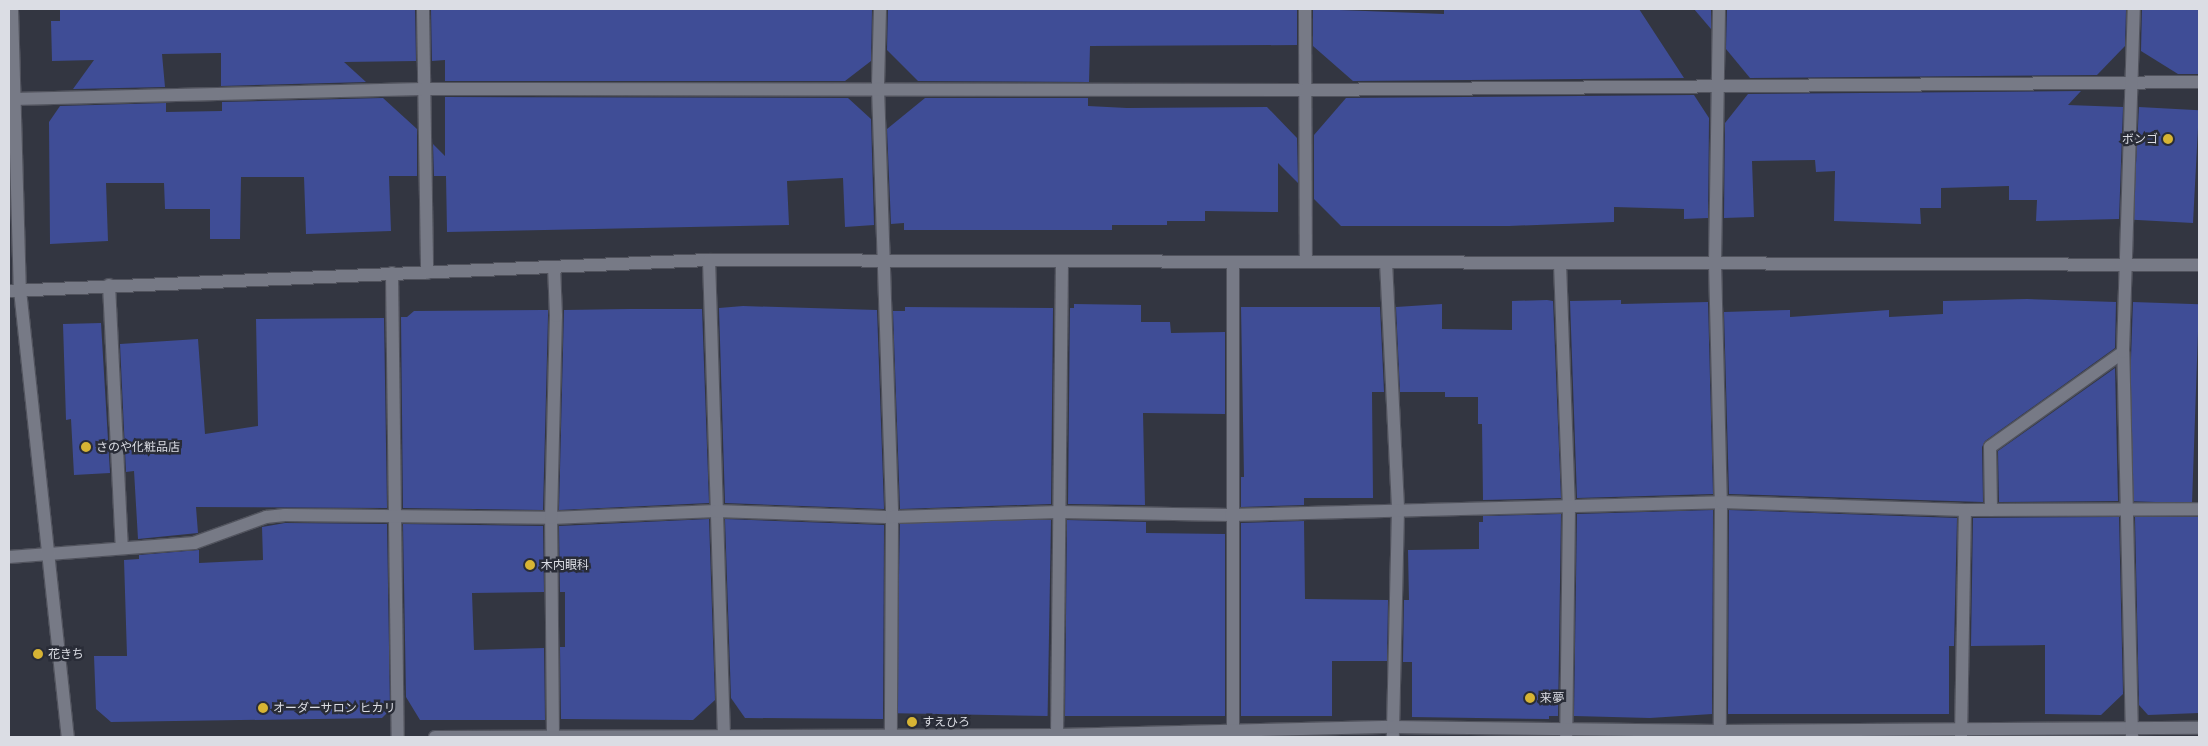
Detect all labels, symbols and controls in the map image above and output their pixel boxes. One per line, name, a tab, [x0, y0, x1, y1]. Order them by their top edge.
place label: ボンゴ	[2122, 132, 2158, 146]
marker: ボンゴ	[2162, 133, 2174, 145]
place label: さのや化粧品店	[96, 440, 180, 454]
marker: さのや化粧品店	[80, 441, 92, 453]
marker: 木内眼科	[523, 558, 537, 572]
place label: 木内眼科	[541, 558, 589, 572]
place label: 花きち	[48, 647, 84, 661]
marker: 花きち	[32, 648, 44, 660]
place label: 来夢	[1540, 691, 1564, 705]
marker: 来夢	[1524, 692, 1536, 704]
place label: オーダーサロン ヒカリ	[273, 701, 396, 715]
marker: オーダーサロン ヒカリ	[257, 702, 269, 714]
place label: すえひろ	[922, 715, 970, 729]
marker: すえひろ	[906, 716, 918, 728]

